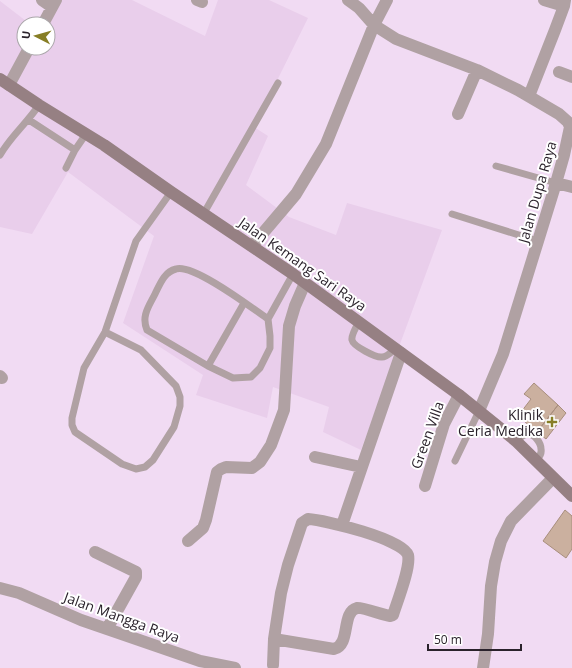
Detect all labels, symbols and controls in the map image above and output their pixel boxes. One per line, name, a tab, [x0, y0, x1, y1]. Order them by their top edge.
north arrow	[16, 16, 56, 56]
text: U	[18, 30, 33, 40]
street label: Jalan Dupa Raya	[513, 139, 561, 247]
street label: Jalan Kemang Sari Raya	[234, 212, 371, 315]
street label: Green Villa	[406, 399, 448, 471]
place label: Klinik Ceria Medika	[458, 405, 544, 440]
marker: Klinik Ceria Medika	[546, 416, 558, 428]
street label: Jalan Mangga Raya	[60, 587, 183, 647]
scale bar	[428, 626, 521, 652]
text: 50 m	[434, 631, 462, 648]

